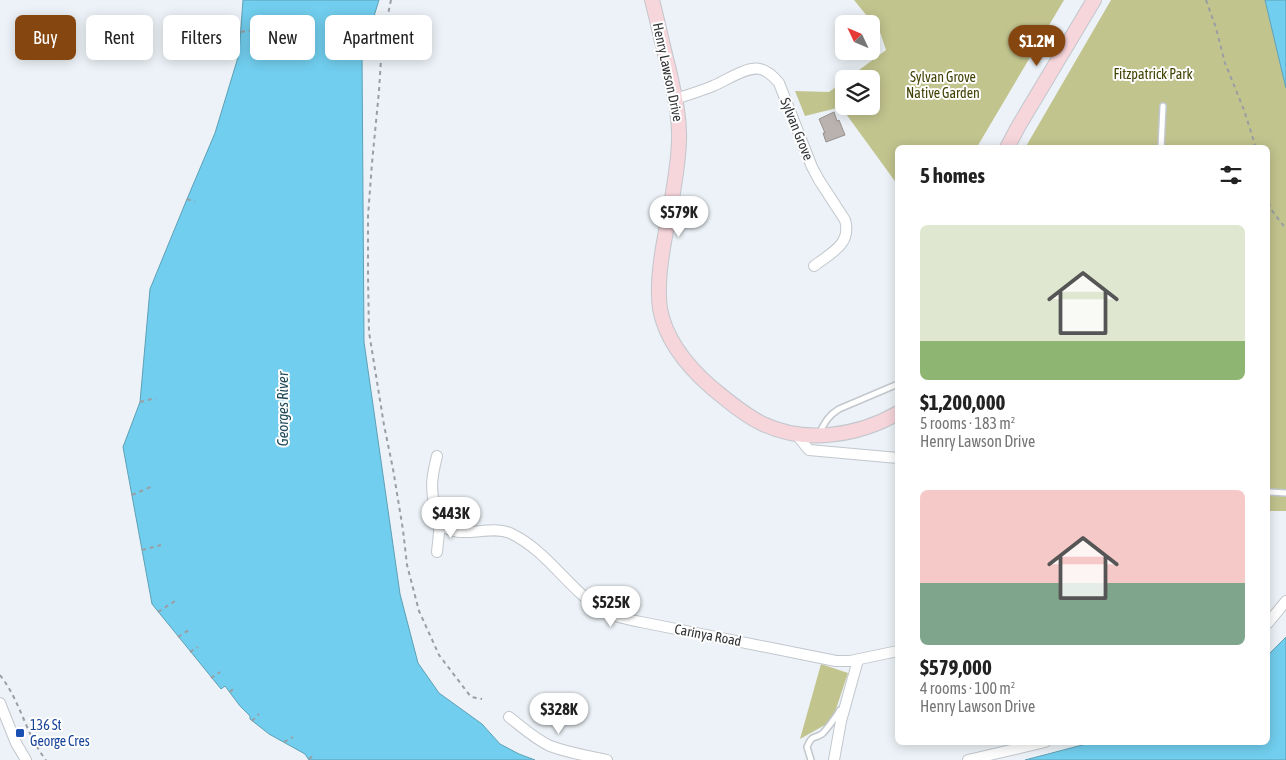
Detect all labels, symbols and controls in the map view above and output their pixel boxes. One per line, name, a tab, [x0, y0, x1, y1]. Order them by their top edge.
chip: Buy	[15, 15, 76, 60]
chip: Rent	[86, 15, 153, 60]
chip: Filters	[163, 15, 240, 60]
chip: New	[250, 15, 315, 60]
chip: Apartment	[325, 15, 432, 60]
north arrow	[835, 15, 880, 60]
map controls	[835, 15, 880, 115]
street label: Henry Lawson Drive	[650, 21, 686, 123]
pin: $1.2M	[1002, 24, 1072, 67]
text: $1.2M	[1019, 32, 1055, 50]
park label: Fitzpatrick Park	[1113, 66, 1193, 82]
park label: Sylvan Grove Native Garden	[906, 69, 980, 101]
button: layers	[835, 70, 880, 115]
street label: Sylvan Grove	[777, 95, 817, 163]
icon: filters	[1217, 161, 1245, 189]
text: 5 homes	[920, 163, 985, 187]
pin: $579K	[644, 196, 714, 238]
text: $579K	[660, 203, 698, 221]
icon: home	[1038, 258, 1128, 348]
water label: Georges River	[274, 371, 291, 446]
text: $1,200,000	[920, 390, 1005, 414]
text: 5 rooms · 183 m²	[920, 414, 1015, 432]
text: Henry Lawson Drive	[920, 432, 1035, 450]
pin: $443K	[416, 496, 486, 539]
text: $443K	[432, 504, 470, 522]
icon: home	[1038, 523, 1128, 613]
pin: $525K	[576, 586, 646, 628]
text: $525K	[592, 593, 630, 611]
street label: Carinya Road	[673, 621, 743, 649]
text: $579,000	[920, 655, 992, 679]
text: 4 rooms · 100 m²	[920, 679, 1015, 697]
pin: $328K	[524, 692, 594, 735]
text: Henry Lawson Drive	[920, 697, 1035, 715]
text: $328K	[540, 700, 578, 718]
place label: 136 St George Cres	[30, 717, 90, 749]
marker: 136 St George Cres	[14, 727, 26, 739]

